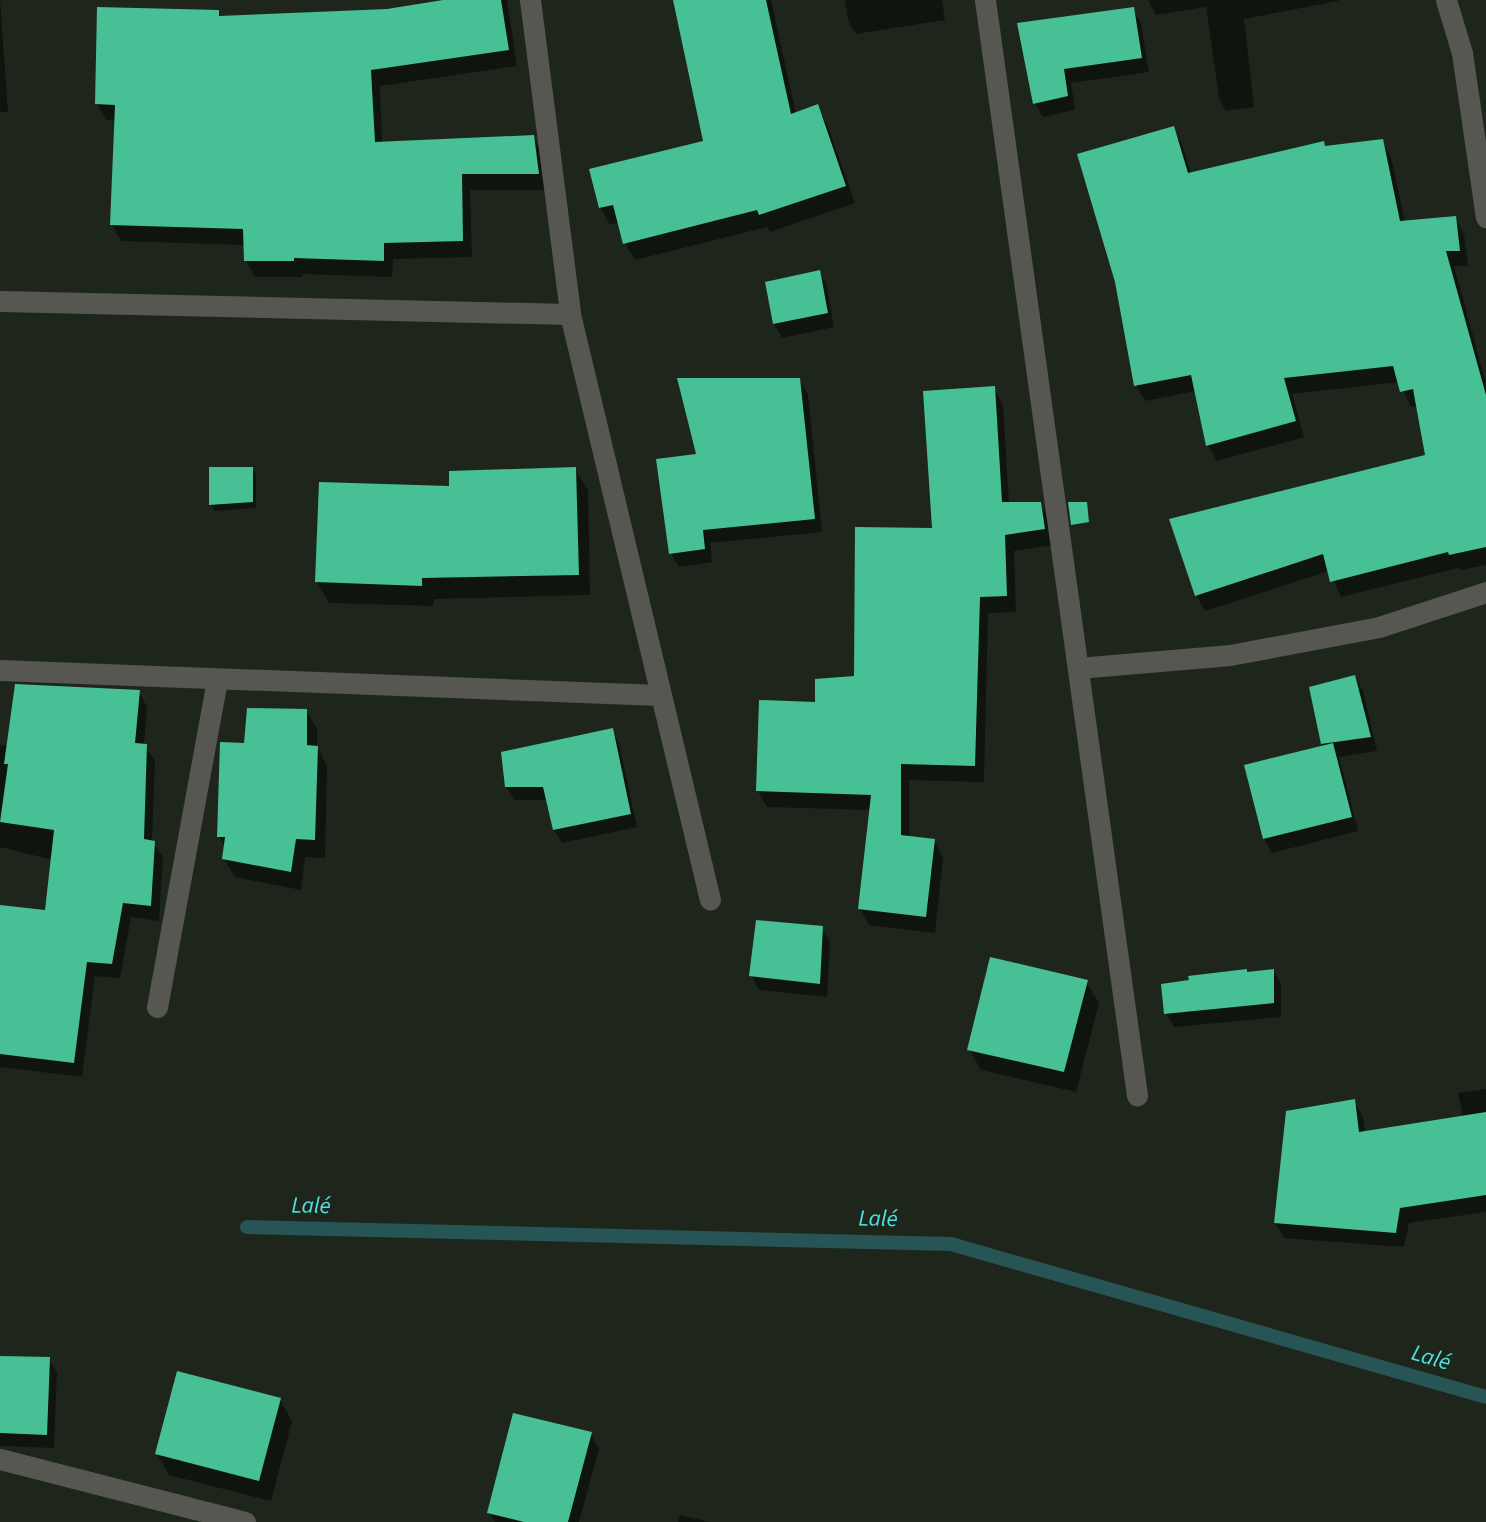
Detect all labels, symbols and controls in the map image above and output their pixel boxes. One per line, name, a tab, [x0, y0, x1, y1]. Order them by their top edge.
water label: Lalé	[291, 1192, 331, 1220]
water label: Lalé	[858, 1205, 898, 1233]
water label: Lalé	[1408, 1339, 1454, 1377]

